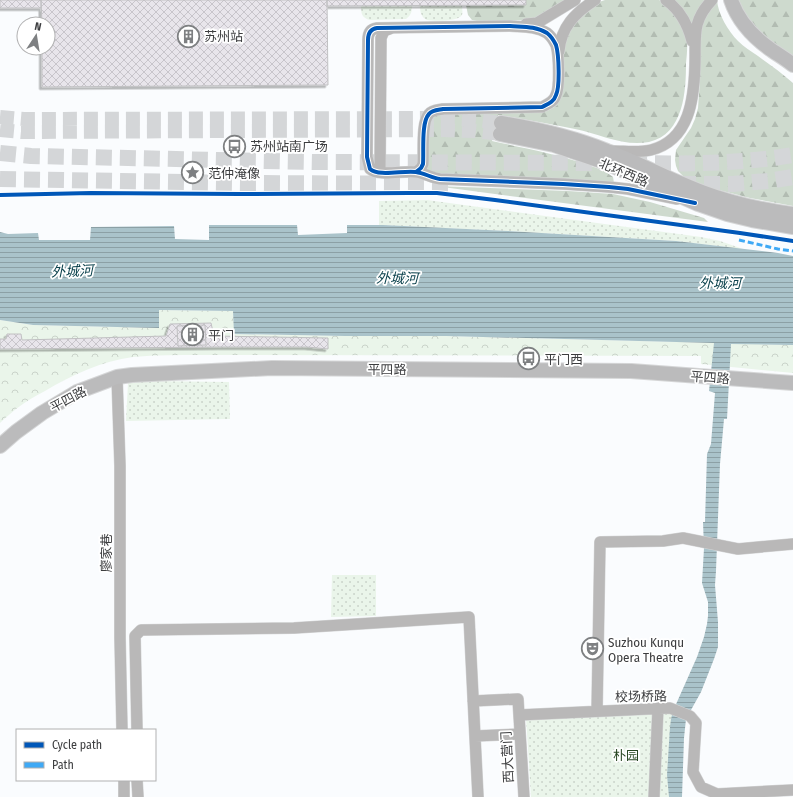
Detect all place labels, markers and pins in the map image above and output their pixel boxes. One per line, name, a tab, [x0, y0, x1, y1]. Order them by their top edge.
building icon: 苏州站	[175, 23, 201, 49]
place label: 苏州站	[204, 29, 243, 44]
bus stop icon: 苏州站南广场	[221, 133, 247, 159]
place label: 苏州站南广场	[250, 139, 328, 154]
place icon: 范仲淹像	[180, 160, 206, 186]
place label: 范仲淹像	[208, 166, 260, 181]
building icon: 平门	[179, 322, 205, 348]
place label: 平门	[208, 328, 234, 343]
bus stop icon: 平门西	[516, 346, 542, 372]
place label: 平门西	[544, 352, 583, 367]
place label: Suzhou Kunqu Opera Theatre	[608, 635, 684, 665]
theatre icon: Suzhou Kunqu Opera Theatre	[580, 636, 606, 662]

